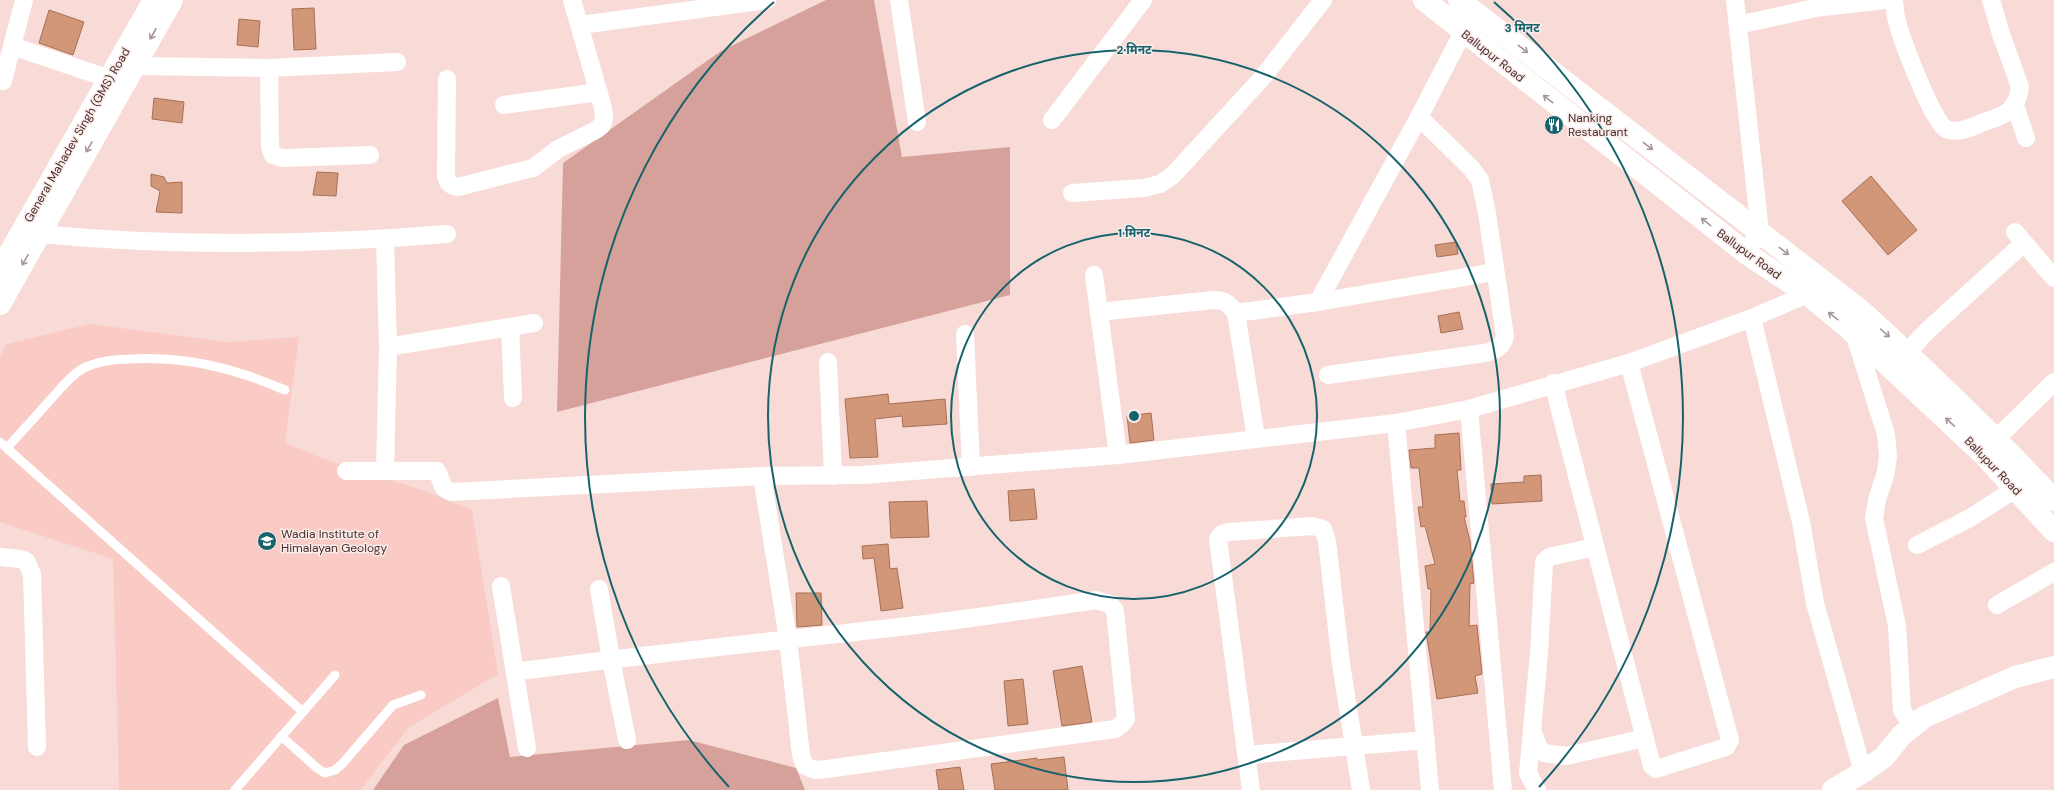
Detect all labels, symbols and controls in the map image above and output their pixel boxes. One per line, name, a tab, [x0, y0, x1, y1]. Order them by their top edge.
text: 3 मिनट	[1504, 20, 1540, 36]
street label: Ballupur Road	[1458, 26, 1528, 86]
one-way arrow	[149, 28, 157, 40]
text: 2 मिनट	[1117, 42, 1152, 58]
street label: General Mahadev Singh (GMS) Road	[20, 45, 134, 225]
one-way arrow	[1518, 45, 1529, 53]
one-way arrow	[1543, 95, 1554, 103]
place label: Nanking Restaurant	[1568, 110, 1628, 140]
restaurant icon: Nanking Restaurant	[1543, 114, 1565, 136]
one-way arrow	[85, 141, 93, 153]
one-way arrow	[1643, 142, 1654, 150]
one-way arrow	[1701, 218, 1712, 226]
text: 1 मिनट	[1118, 225, 1151, 241]
street label: Ballupur Road	[1714, 225, 1784, 283]
one-way arrow	[1779, 247, 1790, 256]
one-way arrow	[20, 254, 28, 266]
one-way arrow	[1828, 311, 1839, 320]
one-way arrow	[1880, 328, 1890, 338]
centre of rings	[1127, 409, 1141, 423]
one-way arrow	[1945, 418, 1955, 427]
street label: Ballupur Road	[1961, 433, 2025, 499]
place label: Wadia Institute of Himalayan Geology	[281, 526, 387, 556]
school or university icon: Wadia Institute of Himalayan Geology	[256, 530, 278, 552]

